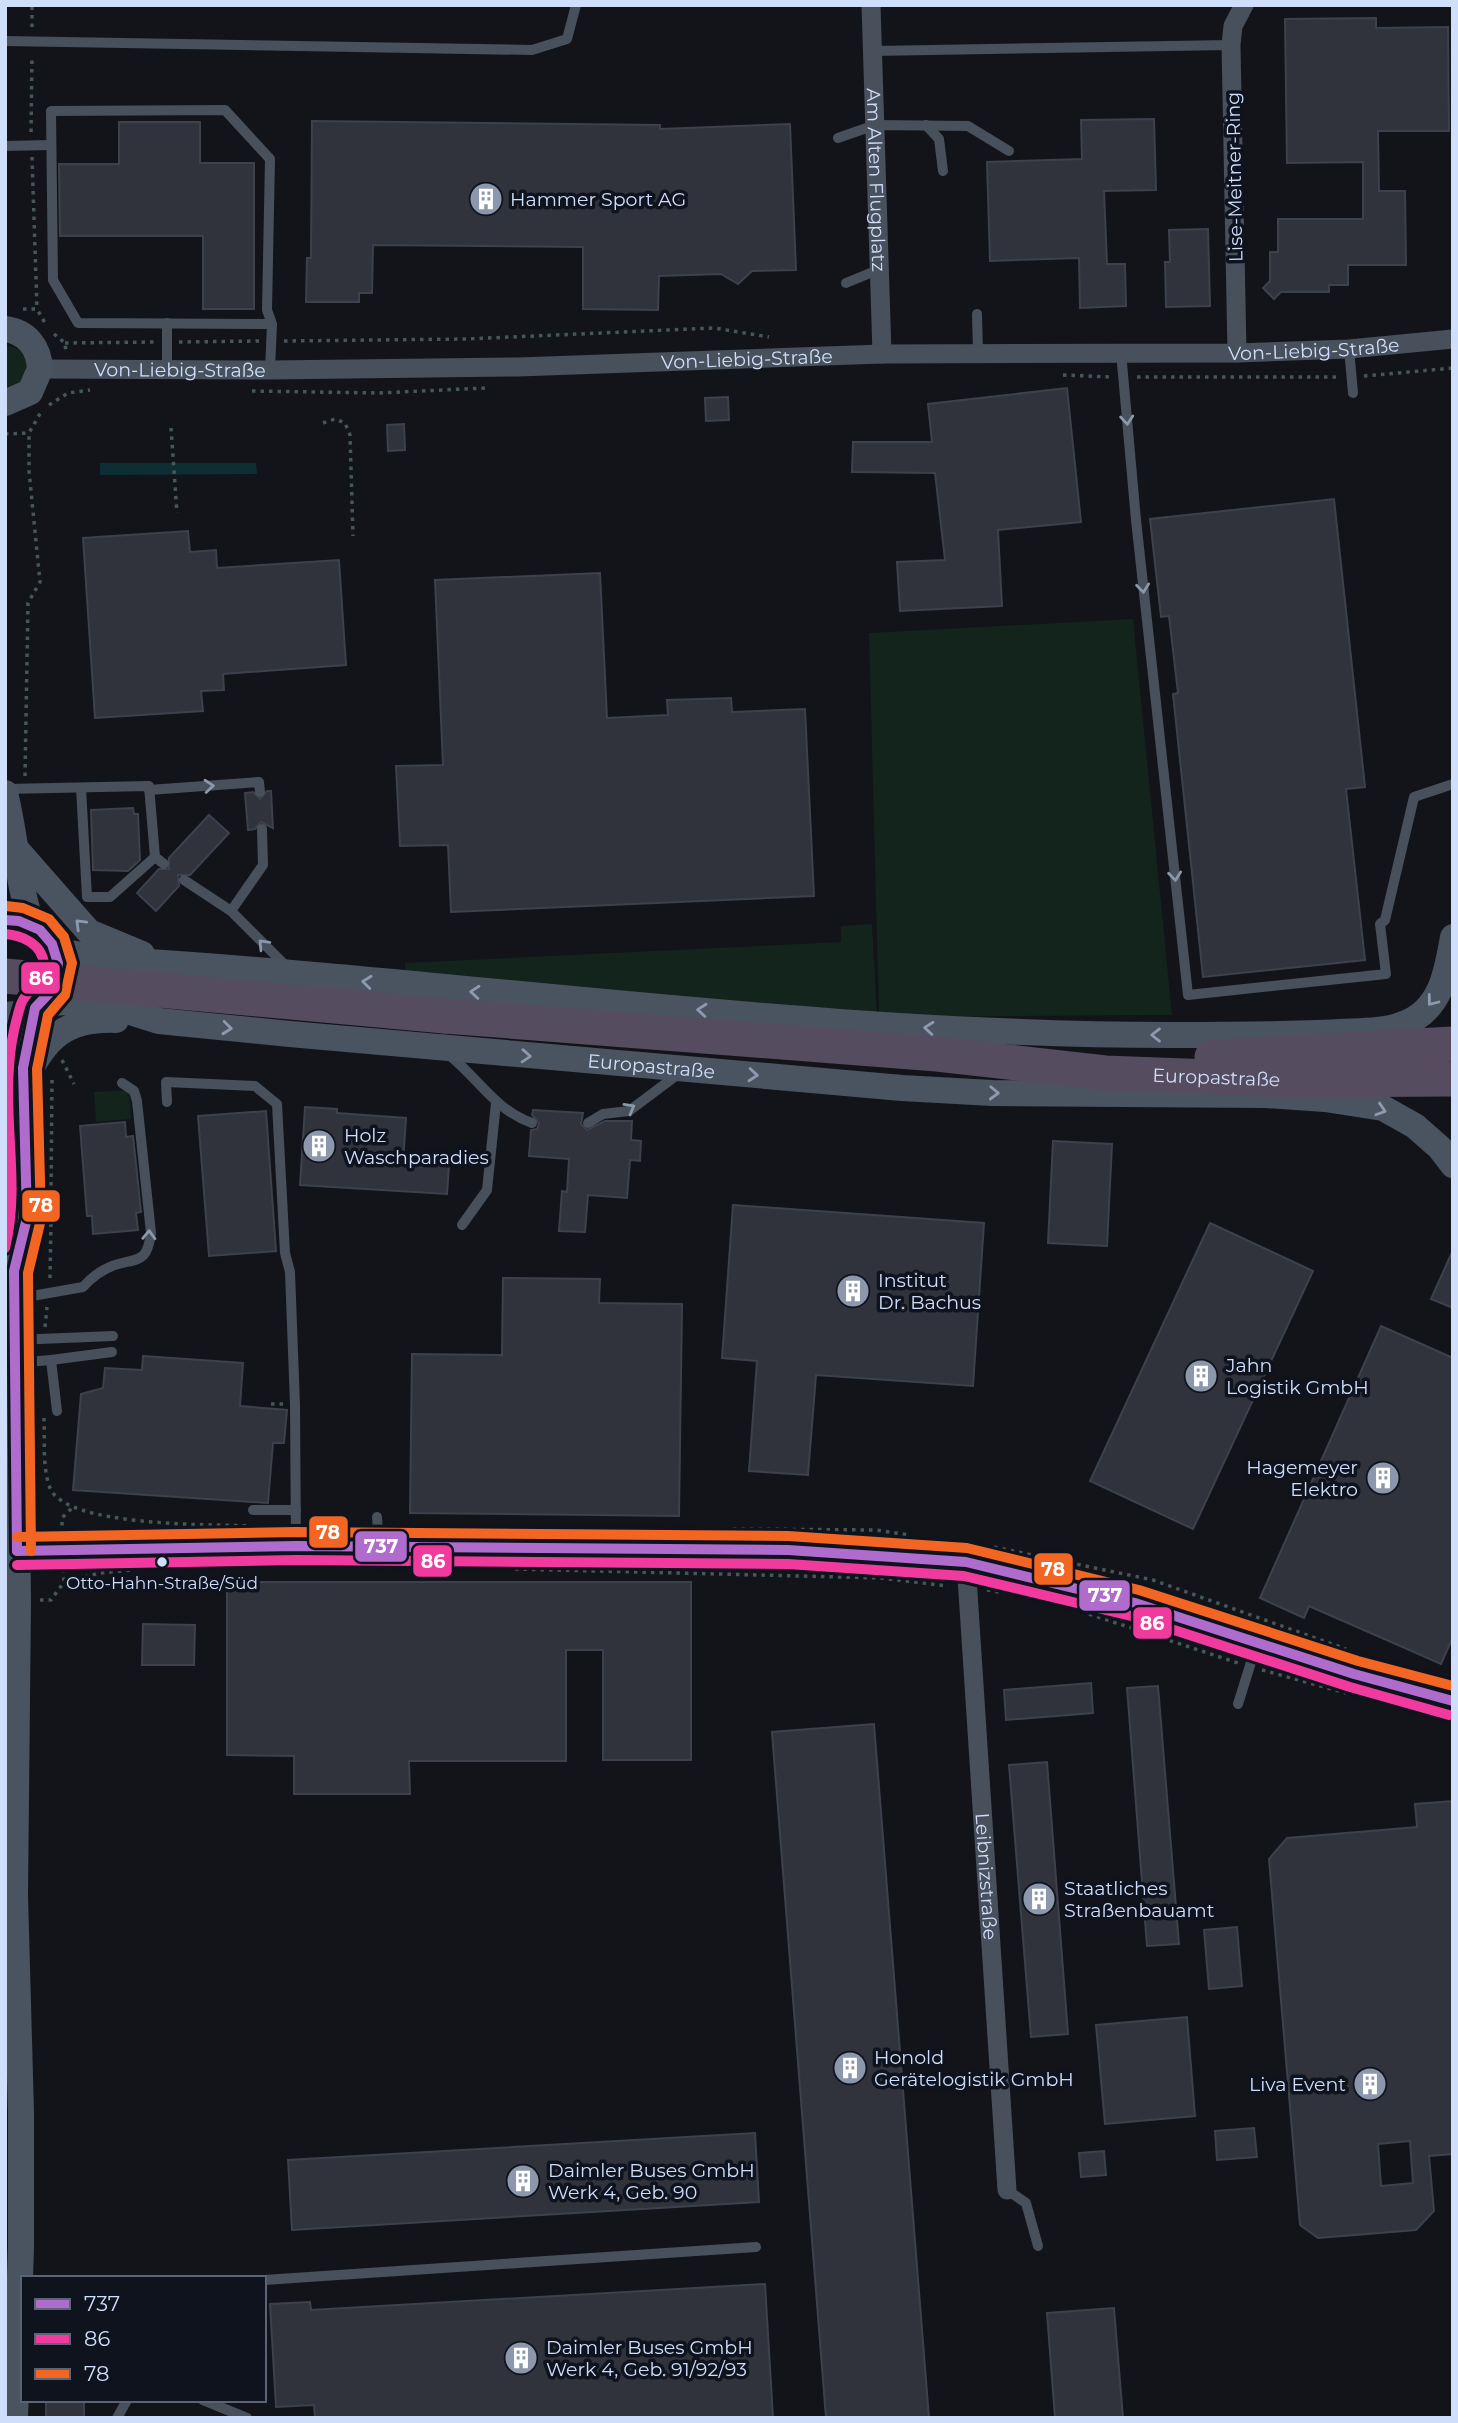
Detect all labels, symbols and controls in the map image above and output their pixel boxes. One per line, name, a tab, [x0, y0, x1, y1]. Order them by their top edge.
street label: Am Alten Flugplatz	[862, 88, 890, 272]
street label: Lise-Meitner-Ring	[1222, 92, 1247, 262]
building icon: Hammer Sport AG	[467, 180, 505, 218]
place label: Hammer Sport AG	[510, 188, 686, 211]
street label: Von-Liebig-Straße	[1228, 333, 1400, 365]
street label: Von-Liebig-Straße	[661, 345, 833, 374]
street label: Von-Liebig-Straße	[94, 358, 266, 382]
one-way arrow	[1119, 415, 1134, 426]
one-way arrow	[1136, 582, 1151, 594]
one-way arrow	[204, 779, 215, 794]
one-way arrow	[1167, 870, 1182, 881]
one-way arrow	[75, 919, 88, 932]
one-way arrow	[258, 940, 271, 953]
line badge: 86	[20, 961, 61, 995]
text: 86	[29, 967, 53, 990]
one-way arrow	[361, 974, 372, 989]
one-way arrow	[469, 985, 480, 1000]
one-way arrow	[1428, 994, 1441, 1006]
one-way arrow	[696, 1003, 707, 1018]
one-way arrow	[221, 1020, 232, 1035]
one-way arrow	[923, 1021, 934, 1036]
one-way arrow	[1150, 1027, 1161, 1043]
one-way arrow	[521, 1048, 532, 1063]
street label: Europastraße	[587, 1049, 716, 1083]
street label: Europastraße	[1152, 1064, 1281, 1091]
one-way arrow	[748, 1067, 759, 1082]
one-way arrow	[989, 1086, 1000, 1101]
one-way arrow	[1374, 1102, 1386, 1116]
one-way arrow	[622, 1103, 635, 1116]
place label: Holz Waschparadies	[344, 1124, 489, 1169]
building icon: Holz Waschparadies	[300, 1127, 338, 1165]
line badge: 78	[21, 1189, 61, 1223]
text: 78	[29, 1194, 53, 1217]
one-way arrow	[142, 1229, 157, 1240]
place label: Institut Dr. Bachus	[878, 1269, 981, 1314]
building icon: Institut Dr. Bachus	[834, 1272, 872, 1310]
place label: Jahn Logistik GmbH	[1225, 1354, 1369, 1399]
building icon: Jahn Logistik GmbH	[1182, 1357, 1220, 1395]
place label: Hagemeyer Elektro	[1246, 1456, 1358, 1501]
building icon: Hagemeyer Elektro	[1364, 1459, 1402, 1497]
line badge: 78	[308, 1515, 349, 1549]
text: 78	[316, 1521, 340, 1544]
line badge: 737	[354, 1530, 408, 1563]
text: 737	[364, 1535, 398, 1558]
line badge: 86	[412, 1544, 453, 1578]
text: 86	[421, 1550, 445, 1573]
line badge: 78	[1033, 1552, 1074, 1586]
marker: Otto-Hahn-Straße/Süd	[155, 1555, 169, 1569]
text: 78	[1041, 1558, 1065, 1581]
place label: Otto-Hahn-Straße/Süd	[66, 1573, 258, 1593]
line badge: 737	[1078, 1579, 1131, 1612]
text: 737	[1088, 1584, 1122, 1607]
line badge: 86	[1132, 1606, 1173, 1640]
text: 86	[1140, 1612, 1164, 1635]
street label: Leibnizstraße	[970, 1812, 1002, 1941]
place label: Staatliches Straßenbauamt	[1064, 1877, 1215, 1922]
building icon: Staatliches Straßenbauamt	[1020, 1880, 1058, 1918]
place label: Honold Gerätelogistik GmbH	[874, 2046, 1074, 2091]
building icon: Honold Gerätelogistik GmbH	[831, 2049, 869, 2087]
building icon: Liva Event	[1351, 2065, 1389, 2103]
place label: Liva Event	[1249, 2073, 1346, 2096]
place label: Daimler Buses GmbH Werk 4, Geb. 90	[548, 2159, 755, 2204]
building icon: Daimler Buses GmbH Werk 4, Geb. 90	[504, 2162, 542, 2200]
legend	[21, 2276, 266, 2402]
text: 737	[84, 2291, 120, 2316]
text: 86	[84, 2326, 110, 2351]
place label: Daimler Buses GmbH Werk 4, Geb. 91/92/93	[546, 2336, 753, 2381]
building icon: Daimler Buses GmbH Werk 4, Geb. 91/92/93	[502, 2339, 540, 2377]
text: 78	[84, 2361, 109, 2386]

